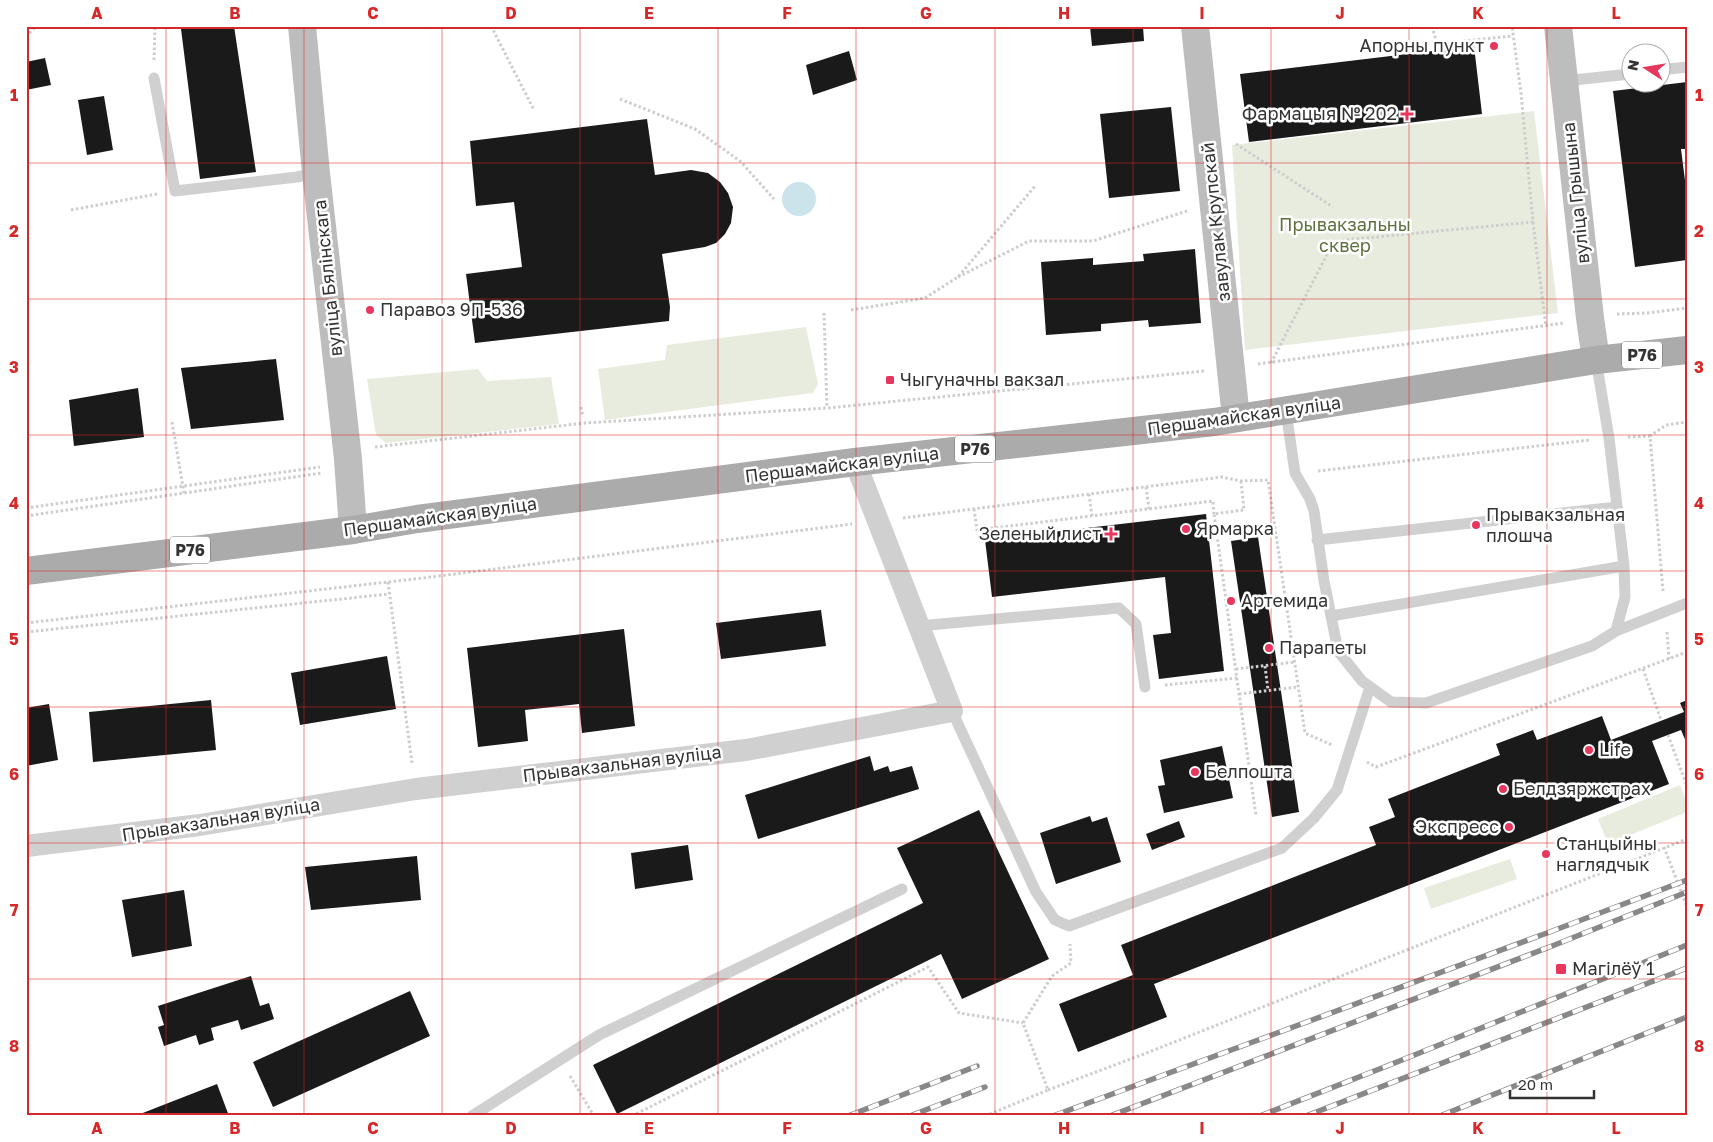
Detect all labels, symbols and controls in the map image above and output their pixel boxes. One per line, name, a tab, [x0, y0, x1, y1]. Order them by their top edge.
text: A	[91, 3, 103, 23]
text: B	[229, 3, 241, 23]
text: C	[367, 3, 379, 23]
text: D	[505, 3, 517, 23]
text: E	[644, 3, 654, 23]
text: F	[782, 3, 792, 23]
text: G	[920, 3, 932, 23]
text: H	[1058, 3, 1070, 23]
text: I	[1199, 3, 1205, 23]
text: J	[1335, 3, 1345, 23]
text: K	[1472, 3, 1484, 23]
text: L	[1611, 3, 1621, 23]
place label: Апорны пункт	[1360, 34, 1484, 56]
marker: Апорны пункт	[1488, 40, 1500, 52]
north arrow	[1620, 42, 1670, 92]
text: N	[1623, 58, 1642, 72]
text: 1	[10, 85, 18, 105]
text: 1	[1695, 85, 1703, 105]
place label: Фармацыя № 202	[1242, 102, 1397, 124]
marker: Фармацыя № 202	[1401, 108, 1413, 120]
street label: вуліца Грышына	[1557, 121, 1593, 265]
street label: завулак Крупскай	[1196, 141, 1234, 303]
street label: вуліца Бялінскага	[308, 199, 346, 358]
park label: Прывакзальны сквер	[1279, 213, 1411, 256]
text: 2	[9, 221, 19, 241]
text: 2	[1694, 221, 1704, 241]
place label: Паравоз 9П-536	[380, 298, 523, 320]
marker: Паравоз 9П-536	[364, 304, 376, 316]
road number: Р76	[1622, 342, 1662, 368]
text: 3	[9, 357, 19, 377]
text: 3	[1694, 357, 1704, 377]
place label: Чыгуначны вакзал	[900, 368, 1064, 390]
marker: Чыгуначны вакзал	[884, 374, 896, 386]
street label: Першамайская вуліца	[1146, 391, 1342, 439]
road number: Р76	[955, 436, 995, 462]
street label: Першамайская вуліца	[744, 441, 940, 487]
street label: Першамайская вуліца	[342, 492, 538, 540]
text: 4	[9, 493, 19, 513]
text: 4	[1694, 493, 1704, 513]
place label: Прывакзальная плошча	[1486, 503, 1625, 546]
place label: Ярмарка	[1196, 517, 1274, 539]
marker: Прывакзальная плошча	[1470, 519, 1482, 531]
place label: Зеленый лист	[979, 522, 1101, 544]
marker: Ярмарка	[1180, 523, 1192, 535]
marker: Зеленый лист	[1105, 528, 1117, 540]
road number: Р76	[170, 536, 210, 564]
place label: Артемида	[1241, 589, 1328, 611]
marker: Артемида	[1225, 595, 1237, 607]
text: 5	[9, 629, 19, 649]
text: 5	[1694, 629, 1704, 649]
place label: Парапеты	[1279, 636, 1367, 658]
marker: Парапеты	[1263, 642, 1275, 654]
place label: Life	[1599, 738, 1631, 760]
street label: Прывакзальная вуліца	[521, 740, 723, 786]
marker: Life	[1583, 744, 1595, 756]
place label: Белпошта	[1205, 760, 1293, 782]
text: 6	[9, 764, 19, 784]
text: 6	[1694, 764, 1704, 784]
marker: Белпошта	[1189, 766, 1201, 778]
place label: Белдзяржстрах	[1513, 777, 1651, 799]
marker: Белдзяржстрах	[1497, 783, 1509, 795]
street label: Прывакзальная вуліца	[120, 792, 321, 846]
place label: Экспресс	[1415, 815, 1499, 837]
marker: Экспресс	[1503, 821, 1515, 833]
place label: Станцыйны наглядчык	[1556, 832, 1657, 875]
marker: Станцыйны наглядчык	[1540, 848, 1552, 860]
text: 7	[10, 900, 19, 920]
text: 7	[1695, 900, 1704, 920]
place label: Магілёў 1	[1572, 957, 1655, 979]
marker: Магілёў 1	[1554, 962, 1568, 976]
text: 8	[9, 1036, 19, 1056]
text: 8	[1694, 1036, 1704, 1056]
scale bar	[1510, 1067, 1594, 1099]
text: 20 m	[1518, 1075, 1553, 1093]
text: A	[91, 1118, 103, 1138]
text: B	[229, 1118, 241, 1138]
text: C	[367, 1118, 379, 1138]
text: D	[505, 1118, 517, 1138]
text: E	[644, 1118, 654, 1138]
text: F	[782, 1118, 792, 1138]
text: G	[920, 1118, 932, 1138]
text: H	[1058, 1118, 1070, 1138]
text: I	[1199, 1118, 1205, 1138]
text: J	[1335, 1118, 1345, 1138]
text: K	[1472, 1118, 1484, 1138]
text: L	[1611, 1118, 1621, 1138]

